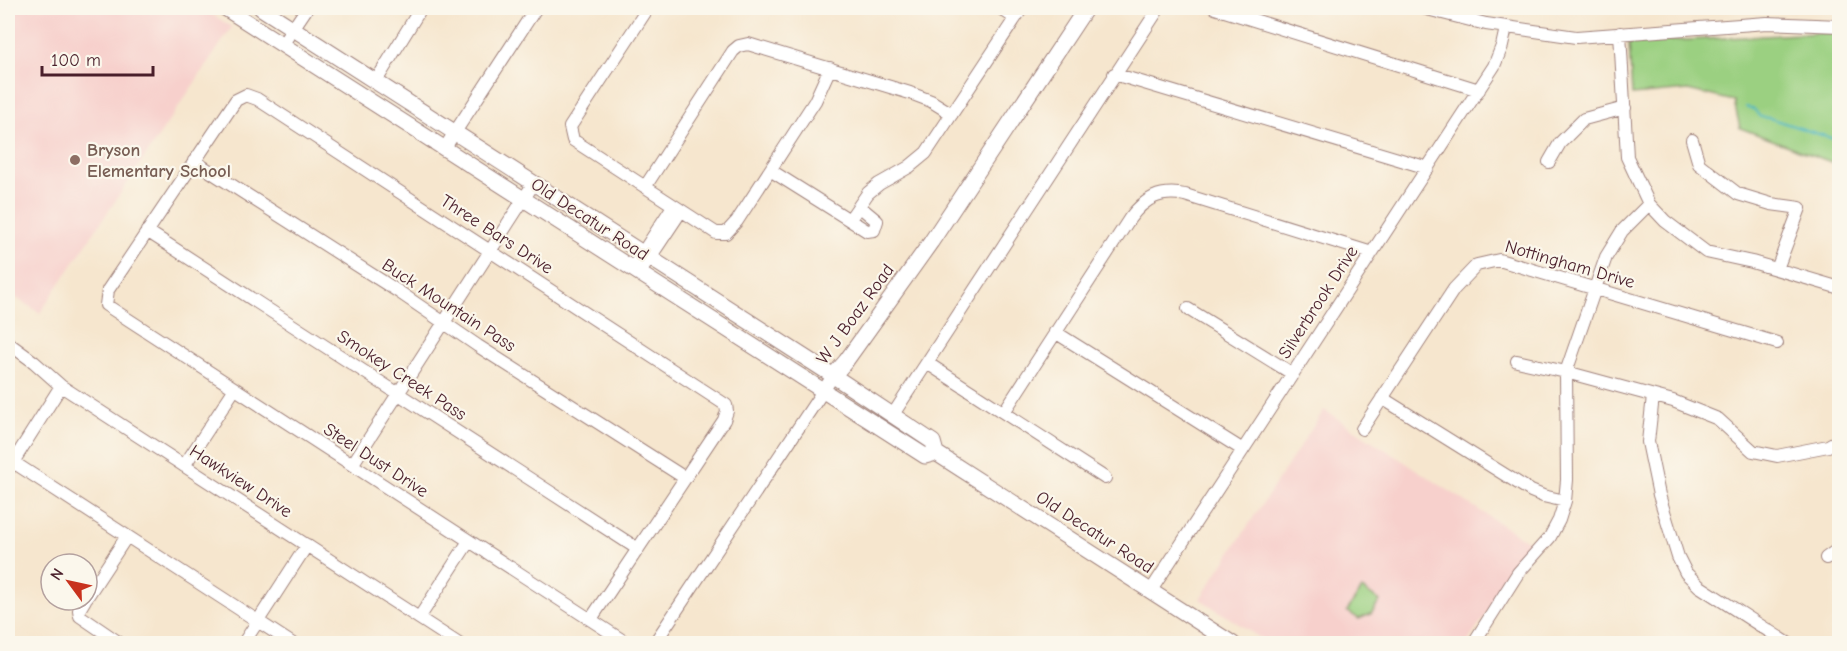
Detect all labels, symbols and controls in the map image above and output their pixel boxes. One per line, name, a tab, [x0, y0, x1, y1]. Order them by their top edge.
scale bar	[42, 39, 153, 77]
text: 100 m	[51, 50, 101, 71]
place label: Bryson Elementary School	[87, 140, 231, 182]
marker: Bryson Elementary School	[68, 153, 82, 167]
street label: Old Decatur Road	[527, 174, 652, 265]
street label: Three Bars Drive	[437, 190, 557, 279]
street label: Nottingham Drive	[1503, 236, 1637, 293]
street label: Silverbrook Drive	[1274, 242, 1363, 363]
street label: Buck Mountain Pass	[378, 254, 519, 356]
street label: W J Boaz Road	[812, 260, 899, 368]
street label: Smokey Creek Pass	[333, 326, 470, 425]
street label: Steel Dust Drive	[319, 419, 432, 502]
street label: Hawkview Drive	[186, 441, 296, 522]
street label: Old Decatur Road	[1032, 487, 1157, 578]
north arrow	[39, 552, 99, 612]
text: N	[47, 565, 68, 584]

